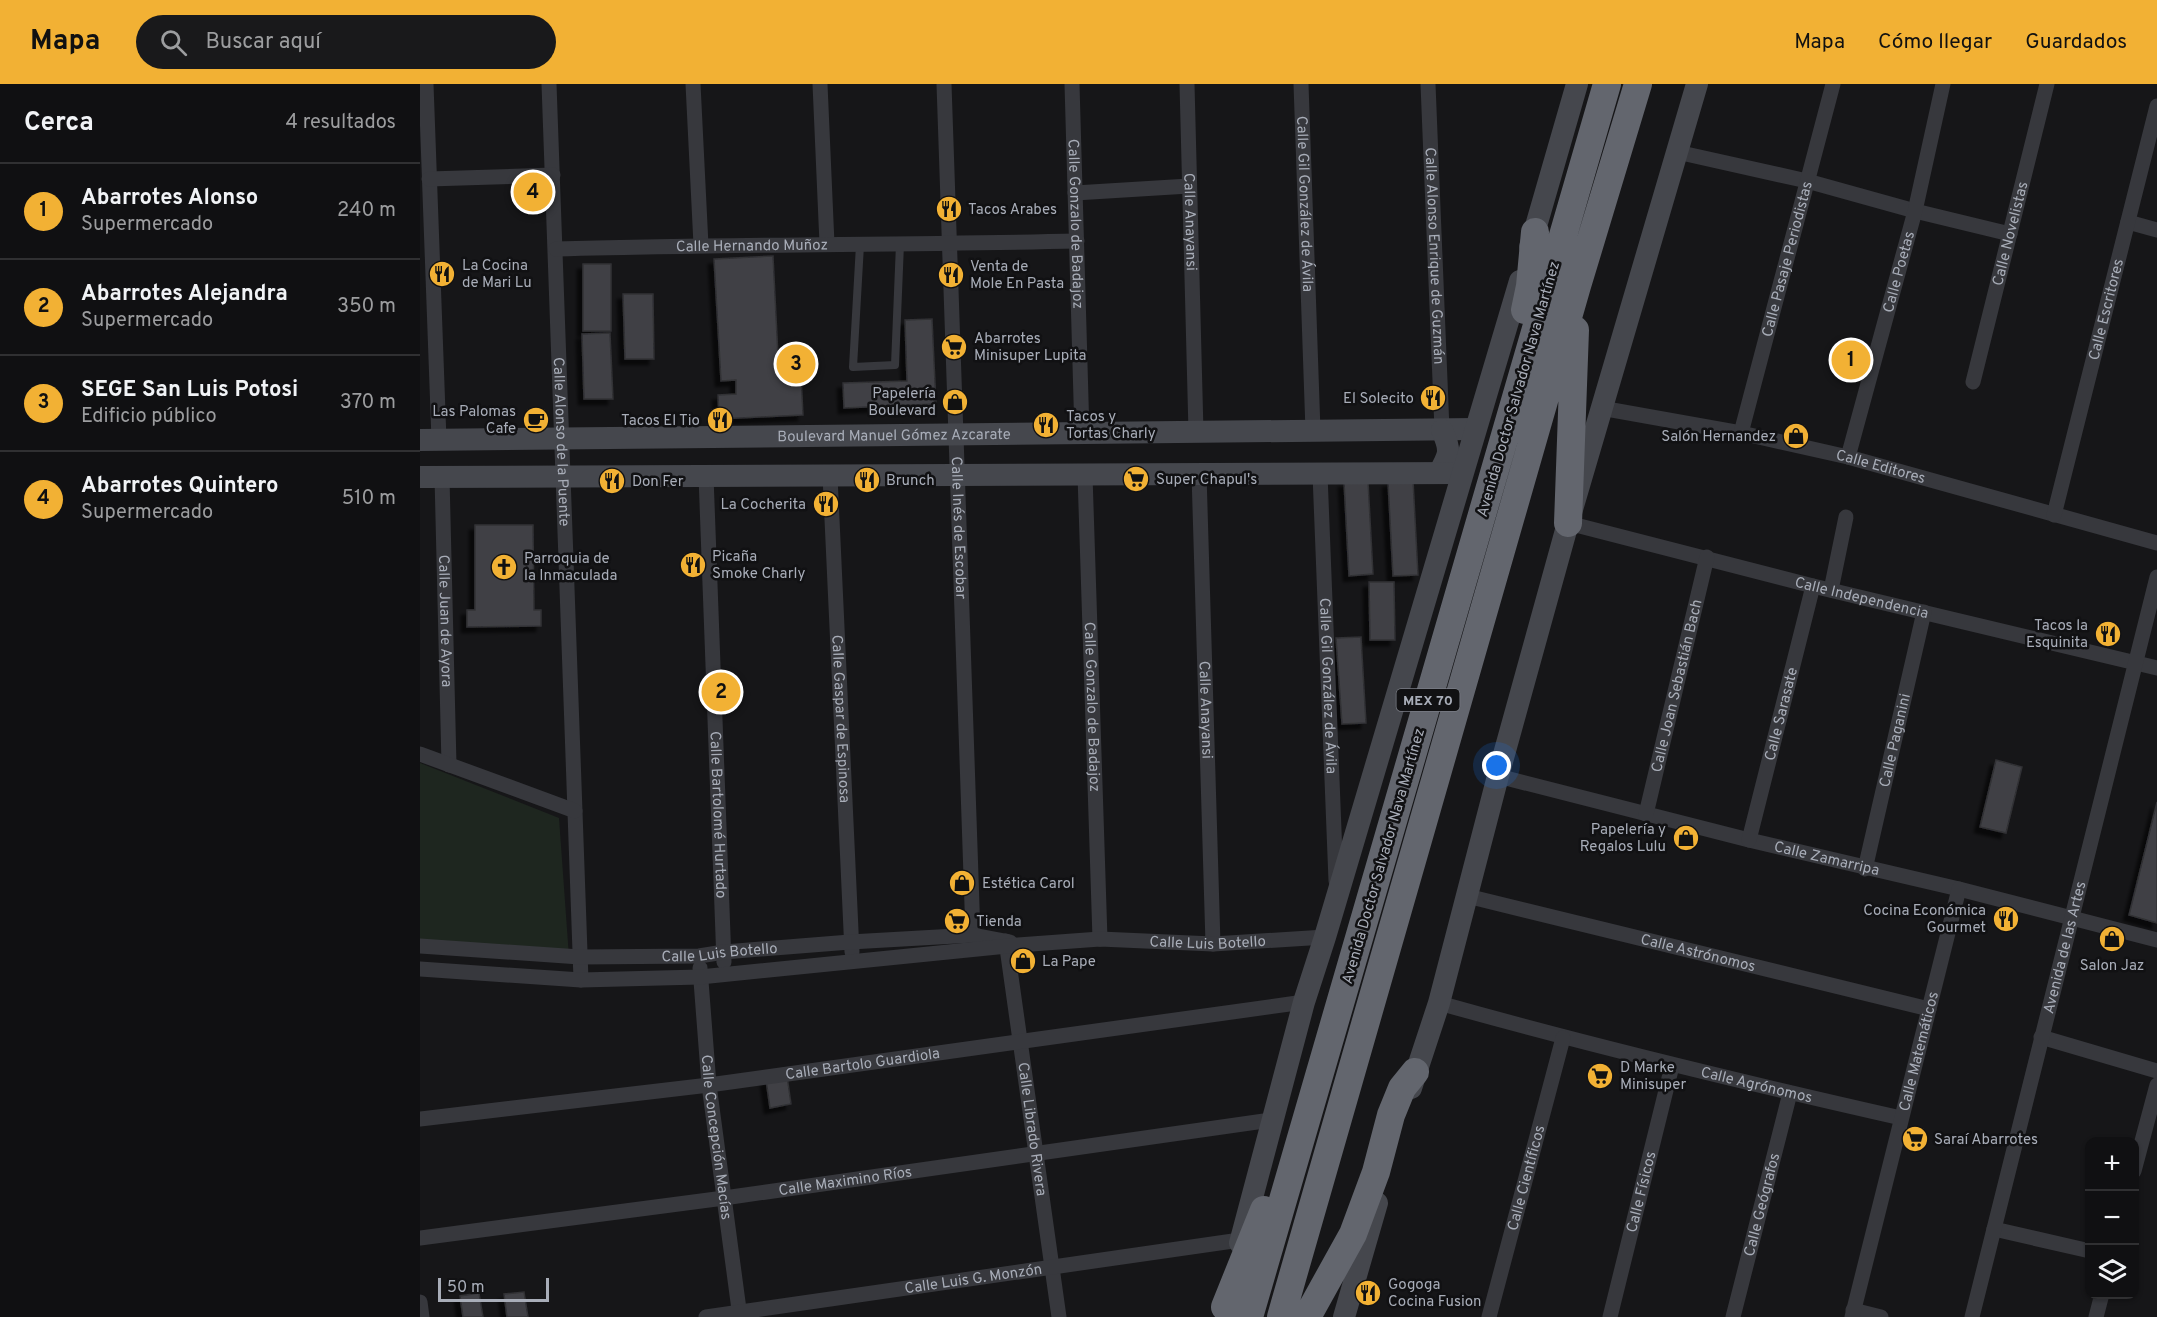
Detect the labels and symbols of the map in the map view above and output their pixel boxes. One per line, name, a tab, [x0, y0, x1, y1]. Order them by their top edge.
street label: Calle Gil González de Ávila	[1291, 115, 1316, 292]
street label: Calle Gonzalo de Badajoz	[1063, 139, 1086, 309]
street label: Calle Alonso Enrique de Guzmán	[1420, 147, 1447, 365]
pin: 4	[514, 170, 552, 214]
street label: Calle Anayansi	[1178, 173, 1200, 271]
street label: Calle Pasaje Periodistas	[1759, 179, 1818, 339]
street label: Calle Novelistas	[1989, 180, 2033, 288]
restaurant icon: Tacos Arabes	[934, 194, 964, 224]
place label: Tacos Arabes	[968, 201, 1057, 220]
street label: Calle Poetas	[1880, 229, 1920, 315]
street label: Calle Hernando Muñoz	[676, 237, 828, 257]
place label: La Cocina de Mari Lu	[462, 257, 532, 293]
street label: Calle Escritores	[2085, 257, 2129, 363]
place label: Venta de Mole En Pasta	[970, 258, 1064, 294]
restaurant icon: La Cocina de Mari Lu	[427, 259, 457, 289]
street label: Avenida Doctor Salvador Nava Martínez	[1474, 259, 1565, 519]
restaurant icon: Venta de Mole En Pasta	[936, 260, 966, 290]
place label: Abarrotes Minisuper Lupita	[974, 330, 1086, 366]
supermarket icon: Abarrotes Minisuper Lupita	[939, 332, 969, 362]
pin: 1	[1832, 338, 1870, 382]
pin: 3	[776, 342, 815, 386]
street label: Calle Alonso de la Puente	[548, 357, 573, 527]
restaurant icon: El Solecito	[1418, 383, 1448, 413]
place label: Papelería Boulevard	[868, 385, 936, 421]
shop icon: Papelería Boulevard	[940, 387, 970, 417]
place label: El Solecito	[1343, 390, 1414, 409]
place label: Las Palomas Cafe	[432, 403, 516, 439]
cafe icon: Las Palomas Cafe	[521, 405, 551, 435]
restaurant icon: Tacos El Tio	[705, 405, 735, 435]
place label: Tacos y Tortas Charly	[1066, 408, 1156, 444]
restaurant icon: Tacos y Tortas Charly	[1031, 410, 1061, 440]
place label: Tacos El Tio	[621, 412, 700, 431]
shop icon: Salón Hernandez	[1781, 421, 1811, 451]
street label: Boulevard Manuel Gómez Azcarate	[777, 426, 1011, 447]
place label: Salón Hernandez	[1661, 428, 1776, 447]
street label: Calle Editores	[1834, 447, 1927, 489]
street label: Calle Inés de Escobar	[946, 456, 970, 600]
supermarket icon: Super Chapul's	[1121, 464, 1151, 494]
restaurant icon: Brunch	[852, 465, 882, 495]
restaurant icon: Don Fer	[597, 466, 627, 496]
place label: Super Chapul's	[1156, 471, 1257, 490]
place label: Brunch	[886, 472, 935, 491]
place label: Don Fer	[632, 473, 684, 492]
restaurant icon: La Cocherita	[811, 489, 841, 519]
place label: La Cocherita	[720, 496, 806, 515]
place label: Picaña Smoke Charly	[712, 548, 805, 584]
place label: Parroquia de la Inmaculada	[524, 550, 617, 586]
restaurant icon: Picaña Smoke Charly	[678, 550, 708, 580]
church icon: Parroquia de la Inmaculada	[489, 552, 519, 582]
street label: Calle Juan de Ayora	[433, 555, 455, 687]
street label: Calle Independencia	[1792, 574, 1930, 624]
street label: Calle Gil González de Ávila	[1314, 597, 1340, 774]
street label: Calle Joan Sebastián Bach	[1648, 597, 1708, 774]
place label: Tacos la Esquinita	[2026, 617, 2088, 653]
restaurant icon: Tacos la Esquinita	[2093, 619, 2123, 649]
street label: Calle Gonzalo de Badajoz	[1079, 622, 1103, 792]
street label: Calle Gaspar de Espinosa	[826, 634, 853, 803]
street label: Calle Anayansi	[1194, 661, 1215, 759]
street label: Calle Sarasate	[1761, 666, 1803, 763]
pin: 2	[702, 670, 740, 714]
road number: MEX 70	[1396, 689, 1460, 711]
street label: Calle Paganini	[1876, 692, 1916, 789]
street label: Avenida Doctor Salvador Nava Martínez	[1339, 726, 1430, 986]
street label: Calle Bartolomé Hurtado	[704, 731, 730, 899]
your location	[1482, 751, 1511, 780]
place label: Papelería y Regalos Lulu	[1580, 821, 1666, 857]
shop icon: Papelería y Regalos Lulu	[1671, 823, 1701, 853]
street label: Calle Zamarripa	[1772, 838, 1881, 881]
shop icon: Estética Carol	[947, 868, 977, 898]
place label: Estética Carol	[982, 875, 1075, 894]
street label: Avenida de las Artes	[2040, 879, 2092, 1016]
place label: Cocina Económica Gourmet	[1863, 902, 1986, 938]
restaurant icon: Cocina Económica Gourmet	[1991, 904, 2021, 934]
supermarket icon: Tienda	[942, 906, 972, 936]
place label: Tienda	[976, 913, 1022, 932]
shop icon: Salon Jaz	[2097, 924, 2127, 954]
street label: Calle Astrónomos	[1638, 931, 1757, 977]
street label: Calle Luis Botello	[1149, 933, 1266, 955]
street label: Calle Luis Botello	[661, 940, 778, 967]
shop icon: La Pape	[1008, 946, 1038, 976]
place label: La Pape	[1042, 953, 1096, 972]
place label: Salon Jaz	[2080, 957, 2144, 976]
street label: Calle Matemáticos	[1896, 990, 1944, 1113]
street label: Calle Bartolo Guardiola	[784, 1045, 941, 1085]
street label: Calle Concepción Macías	[696, 1054, 735, 1221]
place label: D Marke Minisuper	[1620, 1059, 1686, 1095]
street label: Calle Librado Rivera	[1012, 1061, 1050, 1197]
supermarket icon: D Marke Minisuper	[1585, 1061, 1615, 1091]
street label: Calle Agrónomos	[1699, 1064, 1814, 1108]
street label: Calle Científicos	[1504, 1123, 1550, 1233]
supermarket icon: Saraí Abarrotes	[1900, 1124, 1930, 1154]
place label: Saraí Abarrotes	[1934, 1131, 2038, 1150]
street label: Calle Físicos	[1623, 1150, 1662, 1235]
street label: Calle Geógrafos	[1741, 1151, 1785, 1259]
street label: Calle Maximino Ríos	[777, 1163, 913, 1201]
street label: Calle Luis G. Monzón	[903, 1261, 1043, 1299]
scale bar	[438, 1275, 549, 1302]
place label: Gogoga Cocina Fusion	[1388, 1276, 1482, 1312]
restaurant icon: Gogoga Cocina Fusion	[1353, 1278, 1383, 1308]

